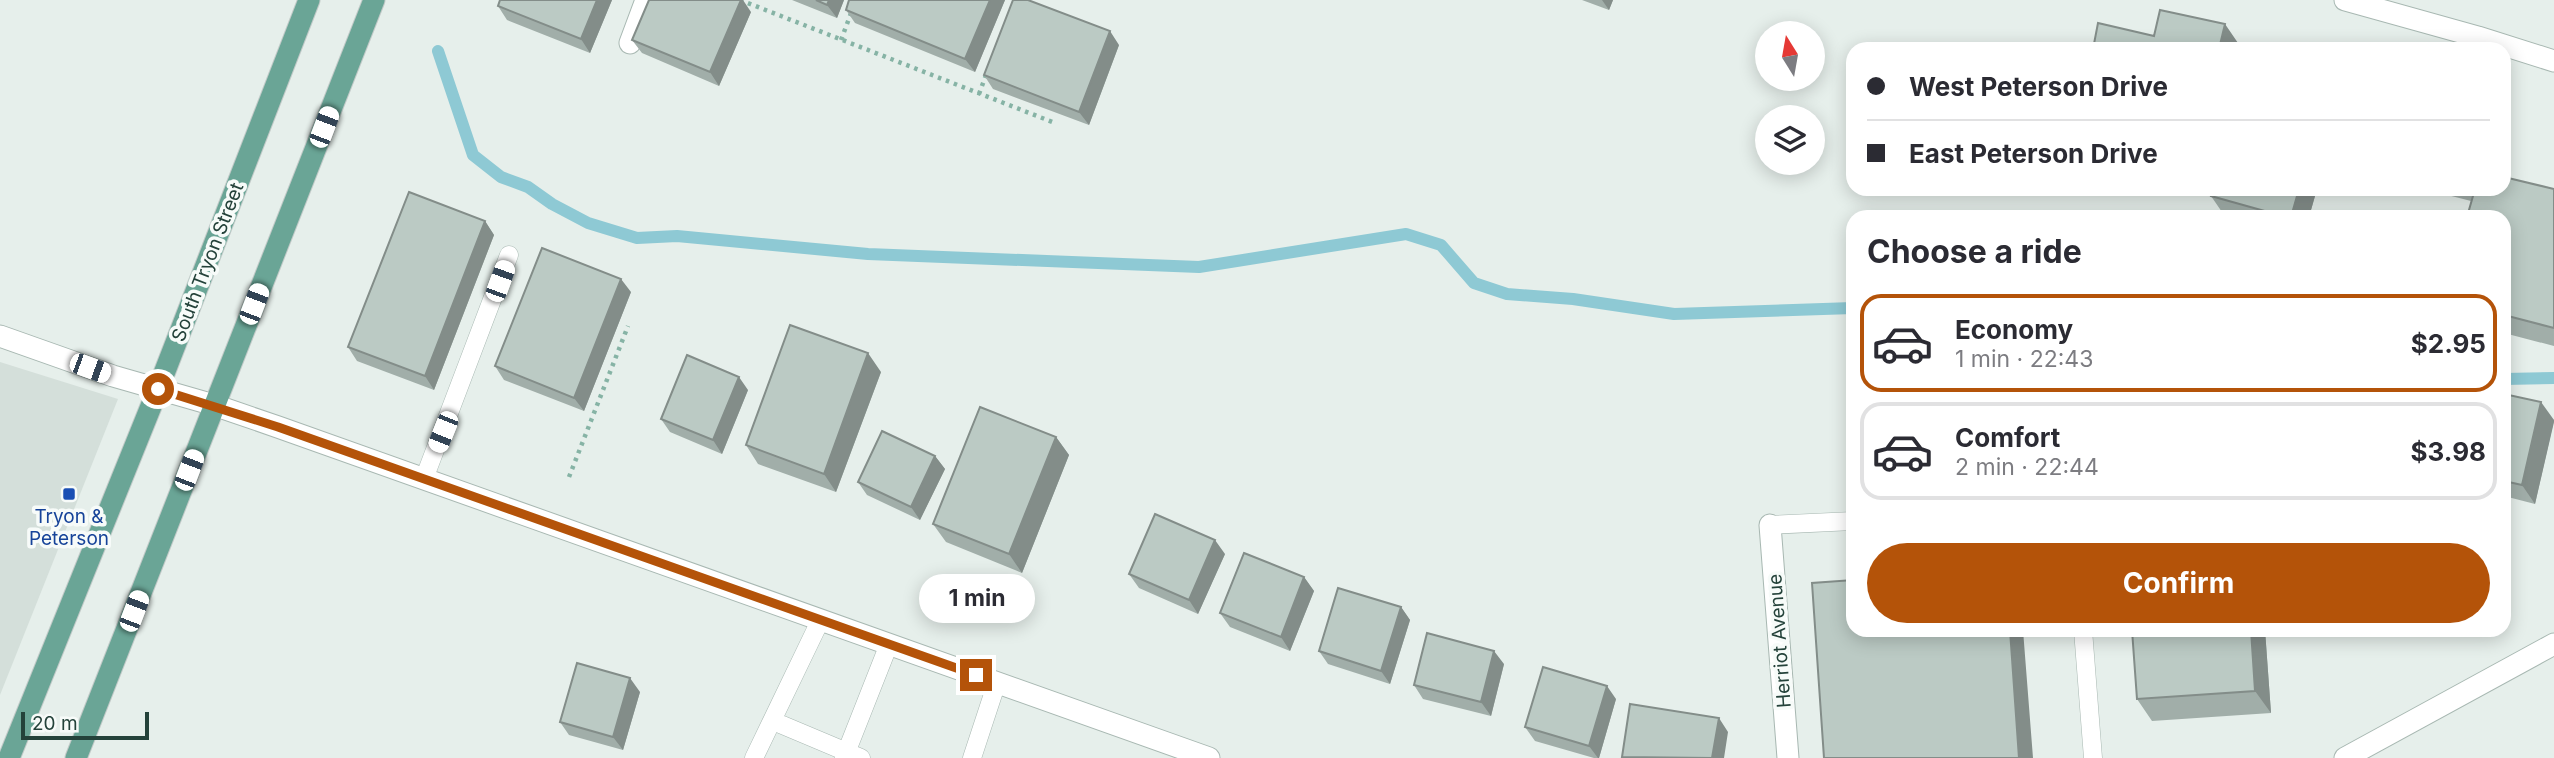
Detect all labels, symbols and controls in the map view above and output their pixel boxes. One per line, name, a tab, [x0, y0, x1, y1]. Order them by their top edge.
north arrow	[1755, 21, 1825, 91]
map controls	[1755, 21, 1825, 175]
text: West Peterson Drive	[1909, 71, 2168, 102]
car	[307, 104, 342, 150]
button: layers	[1755, 105, 1825, 175]
text: East Peterson Drive	[1909, 138, 2158, 169]
street label: South Tryon Street	[167, 180, 248, 345]
text: Choose a ride	[1867, 232, 2082, 271]
car	[483, 258, 518, 304]
car	[237, 281, 272, 327]
icon: car	[1871, 312, 1934, 375]
text: Economy	[1955, 314, 2073, 345]
text: $2.95	[2411, 328, 2486, 359]
text: 1 min · 22:43	[1955, 345, 2093, 373]
car	[67, 351, 114, 385]
route start	[142, 373, 174, 405]
car	[426, 409, 461, 455]
icon: car	[1871, 420, 1934, 483]
text: Comfort	[1955, 422, 2060, 453]
text: $3.98	[2411, 436, 2486, 467]
car	[172, 447, 207, 493]
text: 2 min · 22:44	[1955, 453, 2099, 481]
marker: Tryon & Peterson	[61, 486, 77, 502]
place label: Tryon & Peterson	[29, 505, 109, 550]
button: Confirm	[1867, 543, 2490, 623]
street label: Herriot Avenue	[1763, 573, 1796, 709]
callout: 1 min	[918, 574, 1034, 622]
text: 1 min	[949, 584, 1005, 612]
car	[117, 588, 152, 634]
route end	[960, 659, 992, 691]
scale bar	[21, 709, 149, 741]
text: 20 m	[32, 712, 78, 735]

